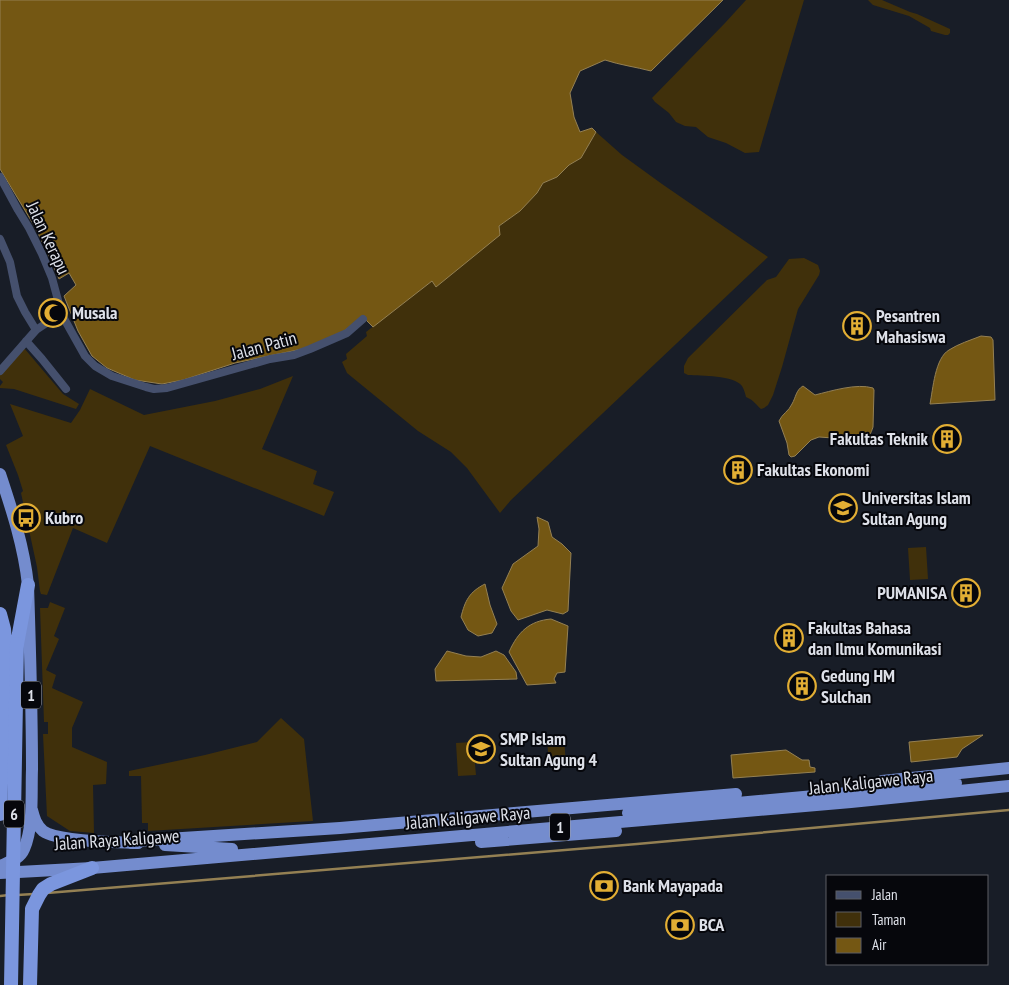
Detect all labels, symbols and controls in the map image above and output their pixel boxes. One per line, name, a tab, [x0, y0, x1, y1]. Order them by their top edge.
street label: Jalan Kerapu	[21, 197, 75, 278]
mosque icon: Musala	[38, 298, 68, 328]
place label: Musala	[72, 301, 118, 324]
place label: Pesantren Mahasiswa	[876, 304, 946, 348]
building icon: Pesantren Mahasiswa	[842, 311, 872, 341]
street label: Jalan Patin	[228, 326, 299, 365]
building icon: Fakultas Teknik	[932, 424, 962, 454]
place label: Fakultas Teknik	[830, 427, 929, 450]
building icon: Fakultas Ekonomi	[723, 455, 753, 485]
place label: Fakultas Ekonomi	[757, 458, 870, 481]
place label: Universitas Islam Sultan Agung	[862, 486, 971, 530]
school or university icon: Universitas Islam Sultan Agung	[828, 493, 858, 523]
bus stop icon: Kubro	[11, 503, 41, 533]
place label: Kubro	[45, 506, 83, 529]
building icon: PUMANISA	[951, 578, 981, 608]
place label: PUMANISA	[877, 581, 948, 604]
place label: Fakultas Bahasa dan Ilmu Komunikasi	[808, 616, 941, 660]
building icon: Fakultas Bahasa dan Ilmu Komunikasi	[774, 623, 804, 653]
place label: Gedung HM Sulchan	[821, 664, 895, 708]
building icon: Gedung HM Sulchan	[787, 671, 817, 701]
road number: 1	[21, 682, 41, 708]
place label: SMP Islam Sultan Agung 4	[500, 727, 598, 771]
school or university icon: SMP Islam Sultan Agung 4	[466, 734, 496, 764]
street label: Jalan Kaligawe Raya	[807, 764, 934, 800]
road number: 6	[4, 801, 24, 828]
street label: Jalan Kaligawe Raya	[404, 801, 531, 834]
road number: 1	[550, 814, 570, 840]
street label: Jalan Raya Kaligawe	[53, 824, 180, 855]
bank icon: Bank Mayapada	[589, 871, 619, 901]
place label: Bank Mayapada	[623, 874, 723, 897]
legend	[826, 875, 989, 965]
text: Jalan	[871, 885, 898, 904]
bank icon: BCA	[665, 910, 695, 940]
text: Taman	[872, 910, 906, 929]
place label: BCA	[699, 913, 725, 936]
text: Air	[872, 935, 887, 954]

